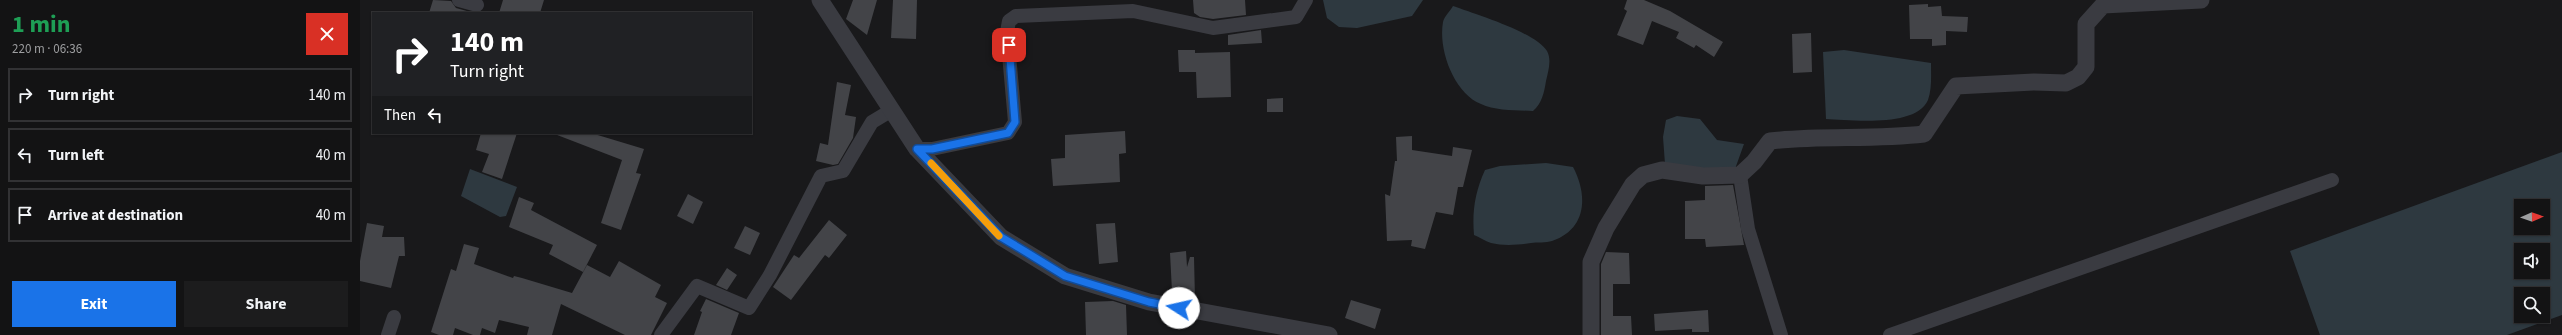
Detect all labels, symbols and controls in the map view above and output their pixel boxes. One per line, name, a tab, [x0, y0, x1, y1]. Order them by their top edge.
text: 1 min	[12, 7, 70, 42]
button: close	[306, 13, 348, 55]
text: 140 m	[450, 22, 524, 62]
icon: right	[384, 28, 436, 80]
pin	[992, 28, 1026, 62]
icon: arrive	[998, 34, 1020, 56]
text: 220 m · 06:36	[12, 40, 82, 58]
text: Turn right	[450, 59, 524, 84]
icon: right	[14, 84, 36, 106]
text: Turn right	[48, 85, 114, 106]
text: 140 m	[308, 85, 346, 106]
icon: left	[424, 104, 446, 126]
text: Then	[384, 105, 416, 126]
icon: left	[14, 144, 36, 166]
text: Turn left	[48, 145, 104, 166]
text: 40 m	[316, 145, 346, 166]
north arrow	[2514, 199, 2550, 235]
map controls	[2514, 199, 2550, 323]
icon: arrive	[14, 204, 36, 226]
text: Arrive at destination	[48, 205, 183, 226]
text: 40 m	[316, 205, 346, 226]
button: sound	[2514, 243, 2550, 279]
button: Exit	[12, 281, 176, 327]
button: Share	[184, 281, 348, 327]
position arrow	[1158, 287, 1200, 329]
button: search	[2514, 287, 2550, 323]

